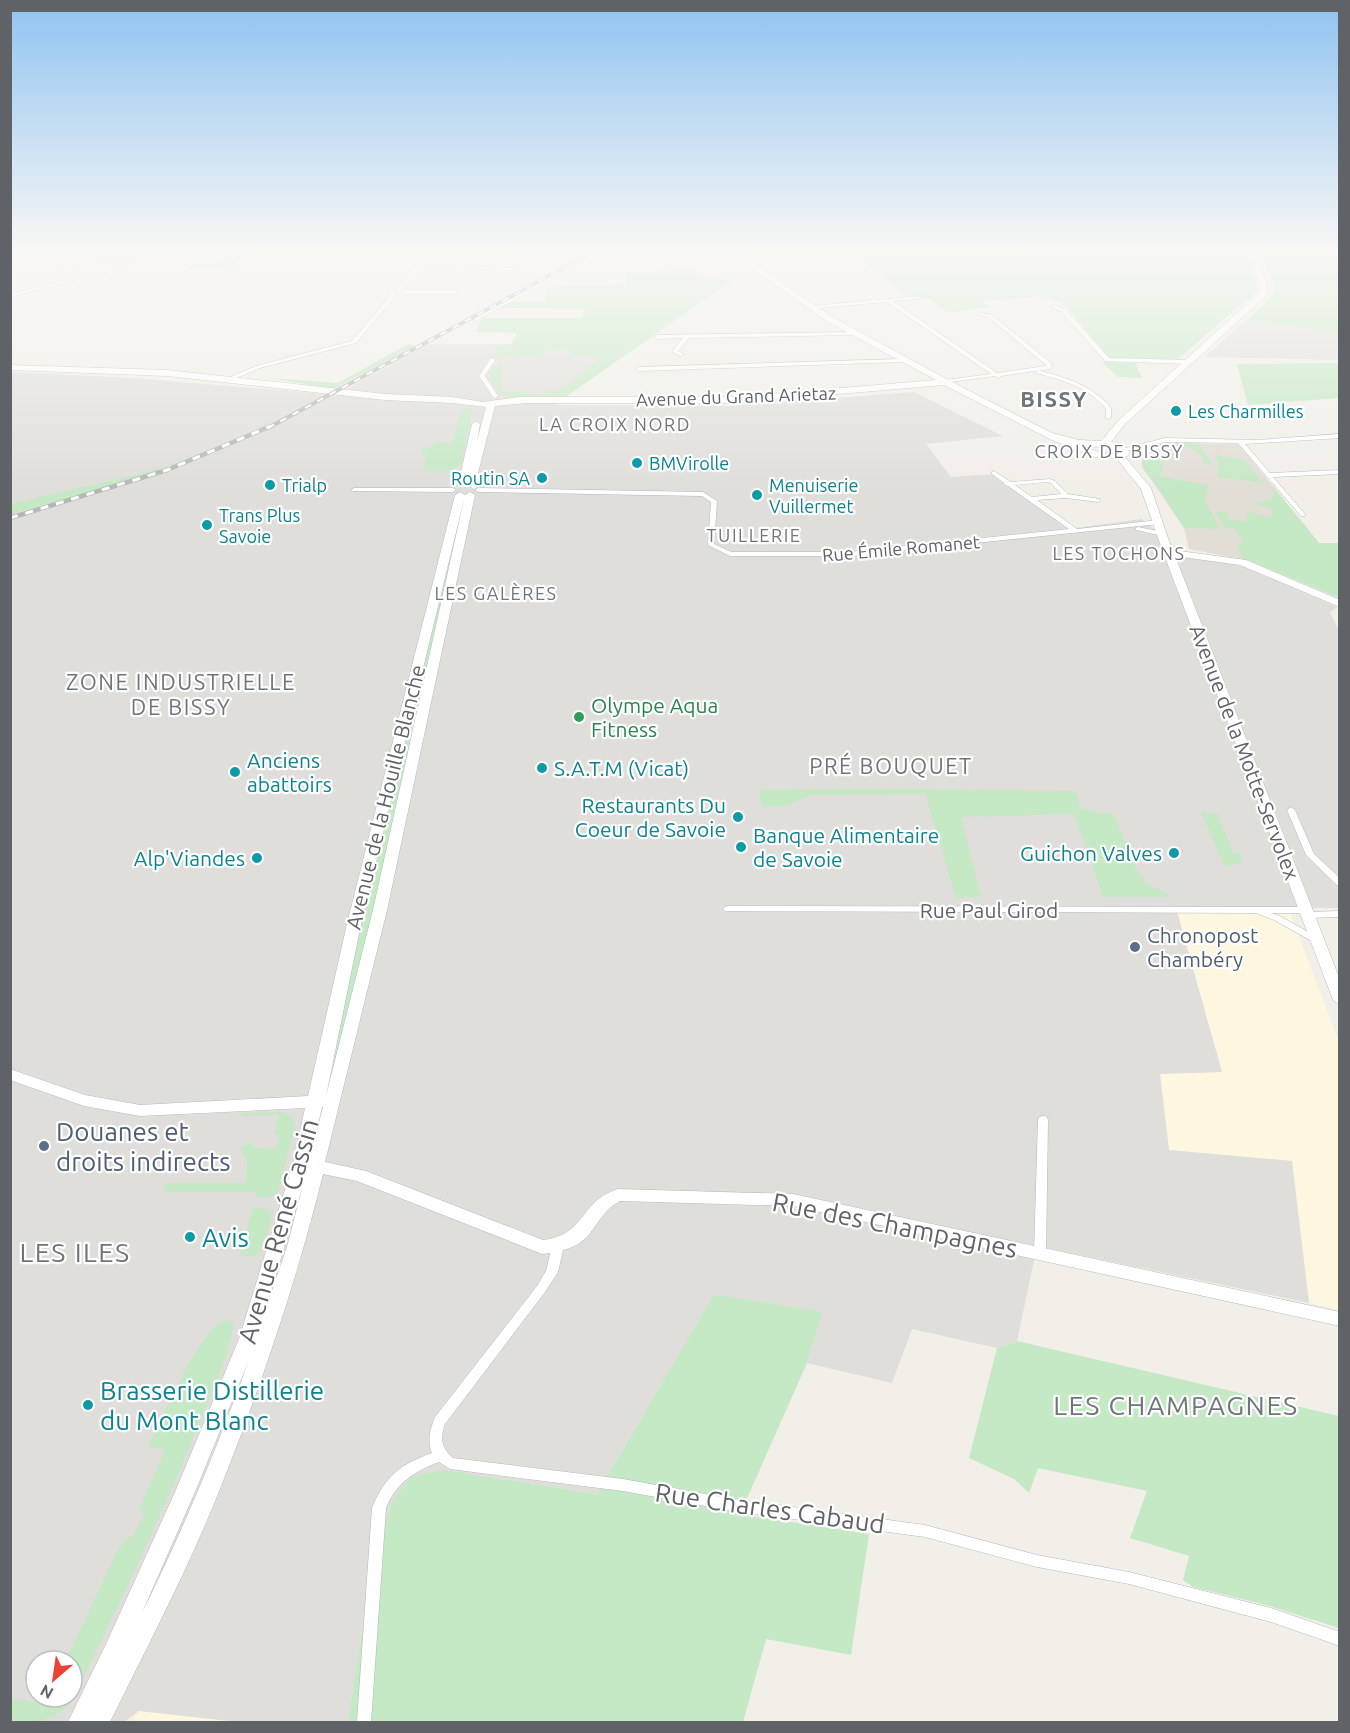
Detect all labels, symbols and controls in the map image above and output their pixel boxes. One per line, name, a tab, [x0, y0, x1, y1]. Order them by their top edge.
street label: Avenue du Grand Arietaz	[636, 383, 836, 409]
district label: BISSY	[1020, 386, 1088, 411]
place label: Les Charmilles	[1188, 401, 1304, 421]
marker: Les Charmilles	[1169, 404, 1183, 418]
district label: LA CROIX NORD	[539, 414, 691, 434]
district label: CROIX DE BISSY	[1034, 441, 1184, 461]
place label: BMVirolle	[649, 453, 729, 473]
marker: BMVirolle	[630, 456, 644, 470]
place label: Routin SA	[451, 468, 530, 488]
marker: Routin SA	[535, 471, 549, 485]
place label: Trialp	[282, 475, 327, 495]
place label: Menuiserie Vuillermet	[769, 475, 858, 516]
marker: Trialp	[263, 478, 277, 492]
marker: Menuiserie Vuillermet	[750, 488, 764, 502]
place label: Trans Plus Savoie	[219, 505, 300, 546]
marker: Trans Plus Savoie	[200, 518, 214, 532]
district label: TUILLERIE	[707, 525, 801, 545]
street label: Rue Émile Romanet	[821, 530, 981, 565]
district label: LES TOCHONS	[1053, 543, 1185, 563]
district label: LES GALÈRES	[435, 582, 557, 603]
street label: Avenue de la Motte-Servolex	[1185, 621, 1305, 883]
street label: Avenue de la Houille Blanche	[340, 662, 430, 932]
district label: ZONE INDUSTRIELLE DE BISSY	[66, 669, 296, 719]
place label: Olympe Aqua Fitness	[591, 693, 718, 741]
marker: Olympe Aqua Fitness	[572, 710, 586, 724]
place label: Anciens abattoirs	[247, 748, 332, 796]
district label: PRÉ BOUQUET	[809, 752, 973, 778]
place label: S.A.T.M (Vicat)	[554, 756, 689, 780]
marker: S.A.T.M (Vicat)	[535, 761, 549, 775]
marker: Anciens abattoirs	[228, 765, 242, 779]
place label: Restaurants Du Coeur de Savoie	[575, 793, 726, 841]
marker: Restaurants Du Coeur de Savoie	[731, 810, 745, 824]
place label: Banque Alimentaire de Savoie	[753, 823, 939, 871]
marker: Banque Alimentaire de Savoie	[734, 840, 748, 854]
place label: Guichon Valves	[1020, 841, 1162, 865]
place label: Alp'Viandes	[134, 846, 245, 870]
marker: Guichon Valves	[1167, 846, 1181, 860]
marker: Alp'Viandes	[250, 851, 264, 865]
street label: Rue Paul Girod	[920, 898, 1058, 922]
place label: Chronopost Chambéry	[1147, 923, 1258, 971]
marker: Chronopost Chambéry	[1128, 940, 1142, 954]
street label: Avenue René Cassin	[232, 1115, 324, 1347]
place label: Douanes et droits indirects	[56, 1117, 231, 1176]
marker: Douanes et droits indirects	[37, 1139, 51, 1153]
street label: Rue des Champagnes	[770, 1187, 1020, 1263]
place label: Avis	[202, 1223, 249, 1252]
marker: Avis	[183, 1230, 197, 1244]
district label: LES ILES	[19, 1237, 131, 1267]
place label: Brasserie Distillerie du Mont Blanc	[100, 1376, 324, 1435]
district label: LES CHAMPAGNES	[1053, 1390, 1299, 1420]
marker: Brasserie Distillerie du Mont Blanc	[81, 1398, 95, 1412]
street label: Rue Charles Cabaud	[653, 1478, 887, 1538]
north arrow	[24, 1649, 84, 1709]
text: N	[37, 1681, 56, 1703]

